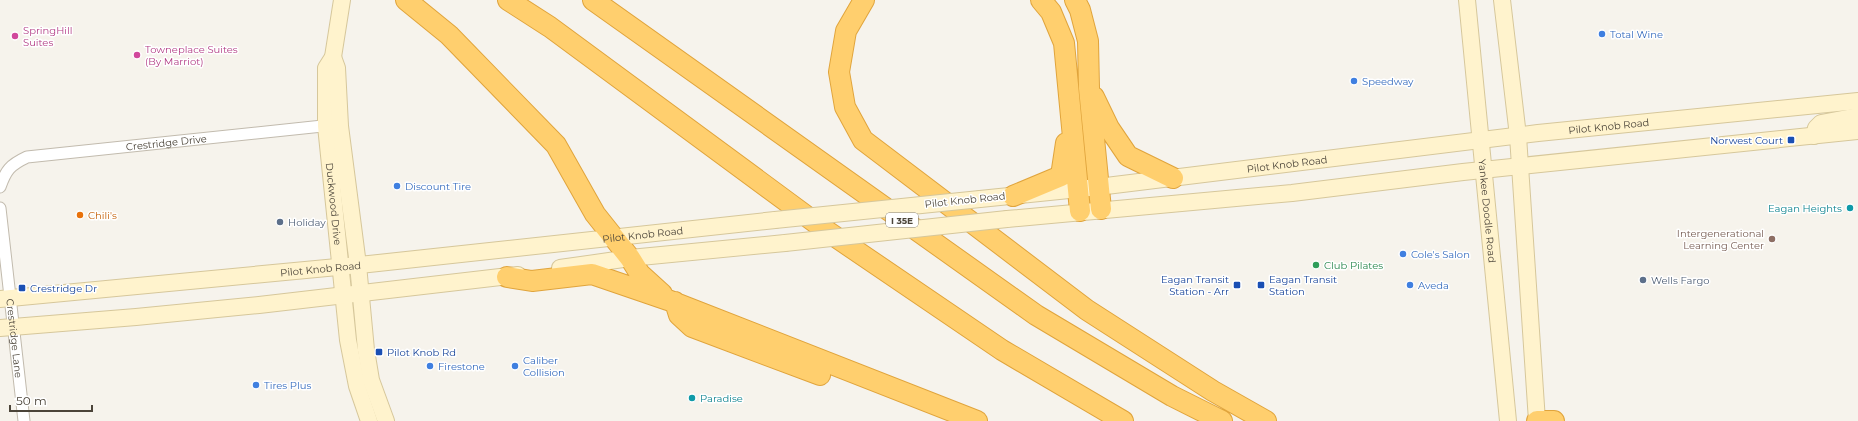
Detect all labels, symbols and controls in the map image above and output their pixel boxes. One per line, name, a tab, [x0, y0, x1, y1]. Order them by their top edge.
place label: SpringHill Suites	[23, 24, 72, 49]
place label: Total Wine	[1610, 28, 1663, 41]
marker: Total Wine	[1597, 29, 1607, 39]
marker: SpringHill Suites	[10, 31, 20, 41]
place label: Towneplace Suites (By Marriot)	[145, 43, 238, 68]
marker: Towneplace Suites (By Marriot)	[132, 50, 142, 60]
place label: Speedway	[1362, 75, 1414, 88]
marker: Speedway	[1349, 76, 1359, 86]
street label: Pilot Knob Road	[1568, 115, 1650, 136]
street label: Crestridge Drive	[125, 132, 207, 153]
place label: Norwest Court	[1710, 134, 1783, 147]
marker: Norwest Court	[1786, 135, 1796, 145]
street label: Pilot Knob Road	[1246, 152, 1328, 175]
street label: Yankee Doodle Road	[1476, 159, 1499, 263]
street label: Duckwood Drive	[323, 162, 345, 246]
place label: Discount Tire	[405, 180, 471, 193]
marker: Discount Tire	[392, 181, 402, 191]
street label: Pilot Knob Road	[924, 189, 1006, 211]
place label: Eagan Heights	[1768, 202, 1842, 215]
marker: Eagan Heights	[1845, 203, 1855, 213]
place label: Chili's	[88, 209, 117, 222]
marker: Chili's	[75, 210, 85, 220]
road number: I 35E	[886, 213, 918, 227]
place label: Holiday	[288, 216, 326, 229]
marker: Holiday	[275, 217, 285, 227]
street label: Pilot Knob Road	[602, 223, 684, 245]
place label: Intergenerational Learning Center	[1677, 227, 1764, 252]
marker: Intergenerational Learning Center	[1767, 234, 1777, 244]
place label: Cole's Salon	[1411, 248, 1470, 261]
marker: Cole's Salon	[1398, 249, 1408, 259]
street label: Pilot Knob Road	[280, 258, 362, 279]
place label: Club Pilates	[1324, 259, 1383, 272]
marker: Club Pilates	[1311, 260, 1321, 270]
place label: Eagan Transit Station - Arr	[1161, 273, 1229, 298]
place label: Eagan Transit Station	[1269, 273, 1337, 298]
place label: Wells Fargo	[1651, 274, 1710, 287]
marker: Wells Fargo	[1638, 275, 1648, 285]
place label: Aveda	[1418, 279, 1449, 292]
marker: Eagan Transit Station - Arr	[1232, 280, 1242, 290]
marker: Eagan Transit Station	[1256, 280, 1266, 290]
marker: Aveda	[1405, 280, 1415, 290]
place label: Crestridge Dr	[30, 282, 97, 295]
marker: Crestridge Dr	[17, 283, 27, 293]
street label: Crestridge Lane	[4, 298, 26, 378]
place label: Pilot Knob Rd	[387, 346, 456, 359]
marker: Pilot Knob Rd	[374, 347, 384, 357]
place label: Caliber Collision	[523, 354, 565, 379]
place label: Firestone	[438, 360, 485, 373]
marker: Firestone	[425, 361, 435, 371]
marker: Caliber Collision	[510, 361, 520, 371]
place label: Tires Plus	[264, 379, 311, 392]
marker: Tires Plus	[251, 380, 261, 390]
scale bar	[10, 387, 92, 413]
place label: Paradise	[700, 392, 743, 405]
text: 50 m	[16, 393, 47, 408]
marker: Paradise	[687, 393, 697, 403]

